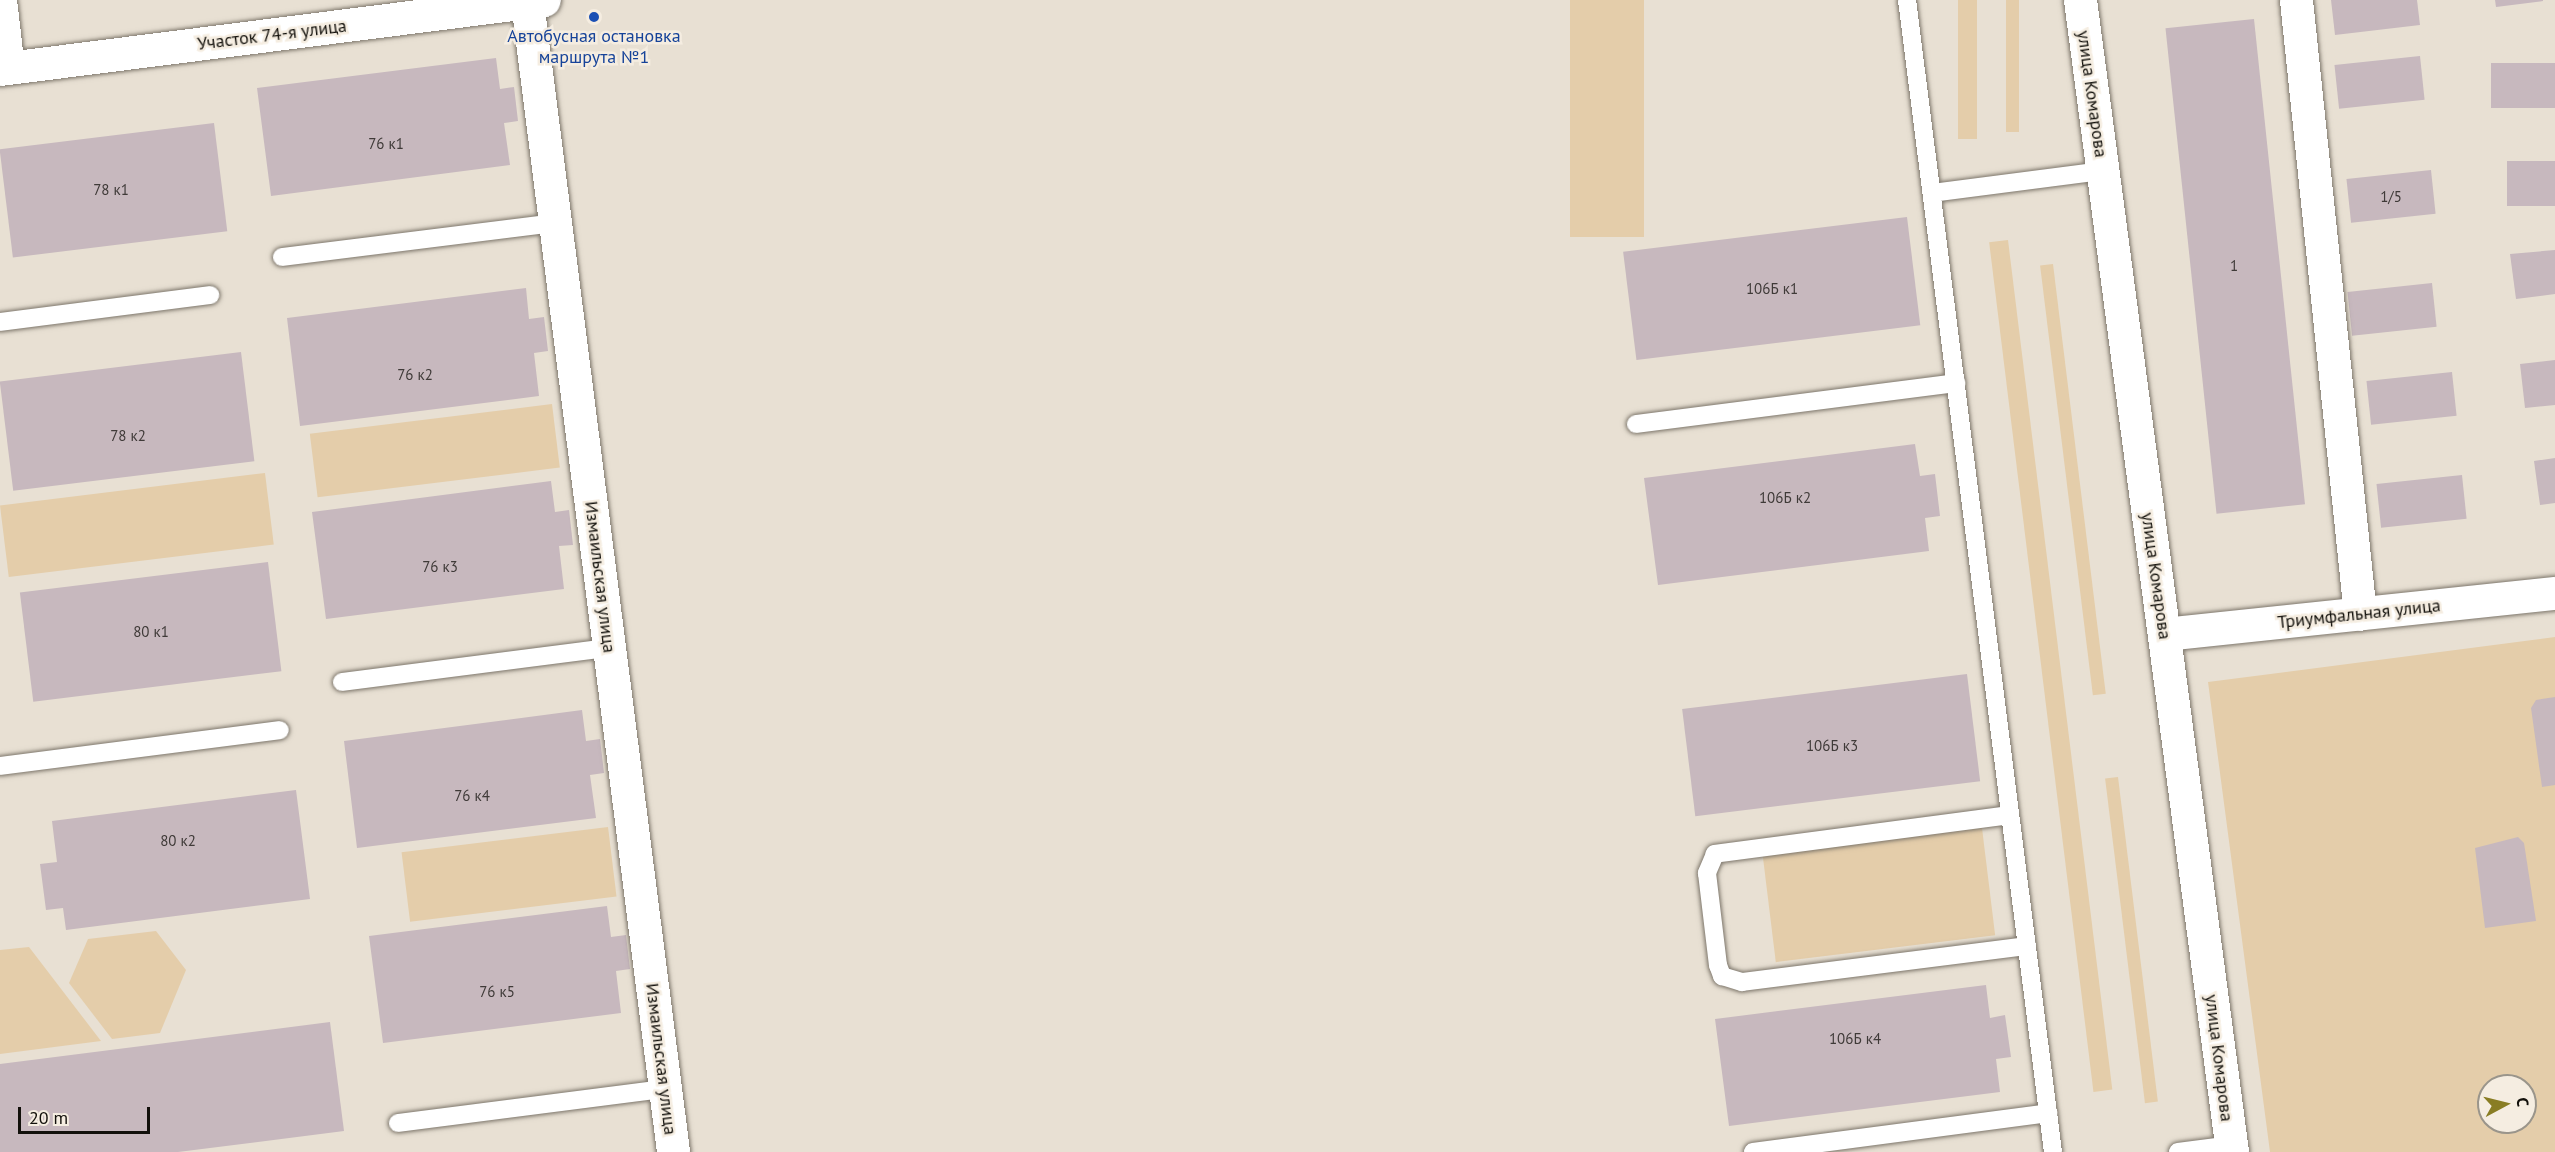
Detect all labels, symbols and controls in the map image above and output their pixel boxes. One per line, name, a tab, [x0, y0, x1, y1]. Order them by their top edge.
marker: Автобусная остановка маршрута №1	[587, 10, 601, 24]
street label: Участок 74-я улица	[196, 15, 348, 55]
place label: Автобусная остановка маршрута №1	[507, 26, 681, 68]
street label: улица Комарова	[2072, 29, 2112, 159]
house number: 76 к1	[368, 135, 404, 153]
house number: 78 к1	[93, 181, 129, 199]
house number: 1/5	[2380, 188, 2402, 206]
house number: 1	[2230, 257, 2238, 275]
house number: 106Б к1	[1746, 280, 1798, 298]
house number: 76 к2	[397, 366, 433, 384]
house number: 78 к2	[110, 427, 146, 445]
house number: 106Б к2	[1759, 489, 1811, 507]
street label: Измаильская улица	[580, 500, 620, 654]
street label: улица Комарова	[2136, 511, 2176, 641]
house number: 76 к3	[422, 558, 458, 576]
street label: Триумфальная улица	[2276, 595, 2442, 633]
house number: 80 к1	[133, 623, 169, 641]
house number: 106Б к3	[1806, 737, 1858, 755]
house number: 76 к4	[454, 787, 490, 805]
house number: 80 к2	[160, 832, 196, 850]
street label: Измаильская улица	[641, 982, 681, 1136]
house number: 76 к5	[479, 983, 515, 1001]
street label: улица Комарова	[2200, 993, 2238, 1123]
house number: 106Б к4	[1829, 1030, 1881, 1048]
north arrow	[2477, 1074, 2537, 1134]
scale bar	[21, 1095, 153, 1133]
text: С	[2512, 1096, 2533, 1108]
text: 20 m	[29, 1106, 68, 1129]

